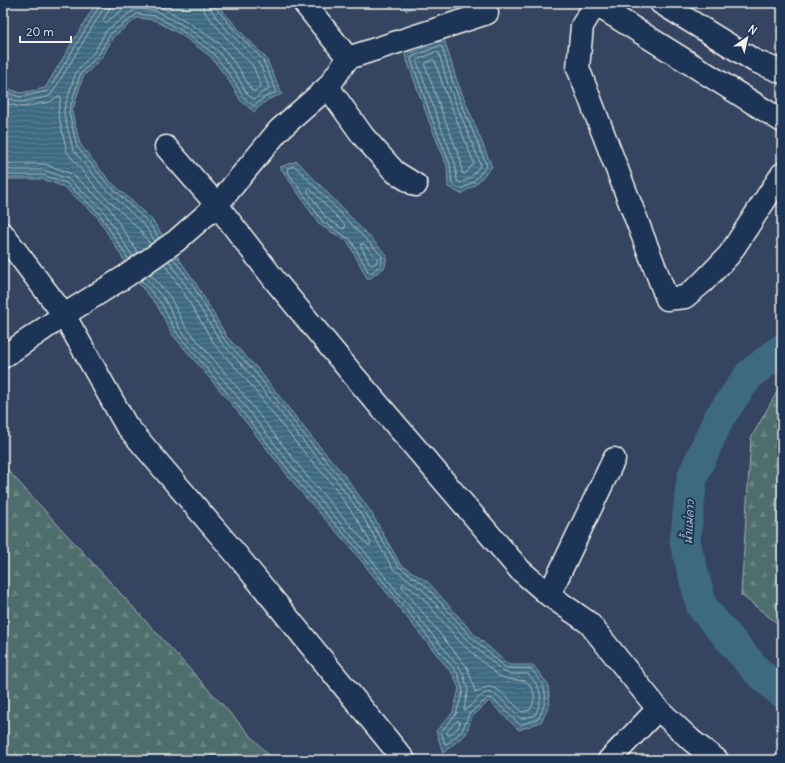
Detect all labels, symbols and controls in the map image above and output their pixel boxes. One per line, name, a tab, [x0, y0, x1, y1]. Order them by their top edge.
scale bar	[20, 18, 71, 44]
north arrow	[727, 18, 767, 58]
text: N	[746, 22, 760, 38]
text: 20 m	[26, 24, 54, 39]
water label: น้ำแม่คาว	[678, 498, 697, 544]

